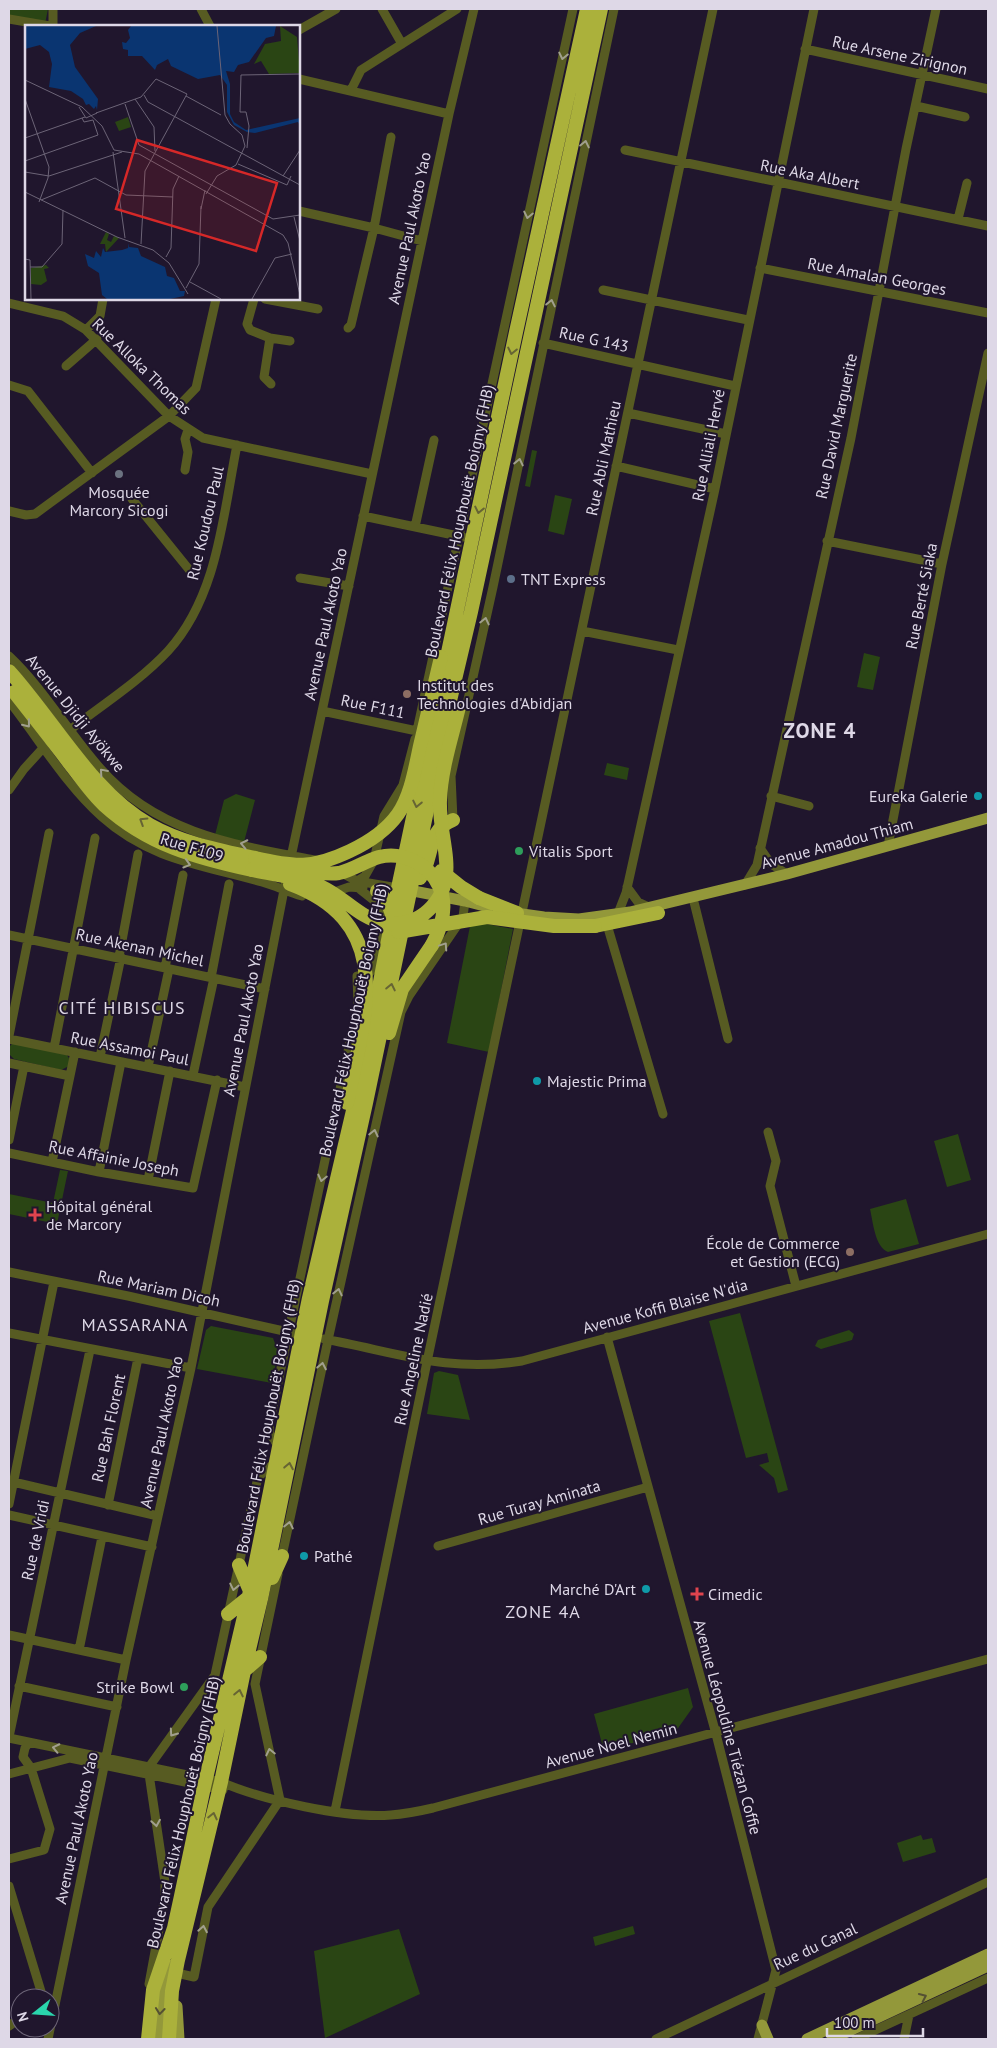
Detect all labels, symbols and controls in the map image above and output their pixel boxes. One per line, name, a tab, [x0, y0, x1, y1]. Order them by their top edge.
inset map	[25, 25, 300, 300]
street label: Rue Arsene Zirignon	[831, 31, 969, 79]
one-way arrow	[558, 52, 568, 61]
one-way arrow	[579, 139, 589, 148]
street label: Avenue Paul Akoto Yao	[383, 150, 435, 306]
street label: Rue Aka Albert	[759, 155, 862, 194]
one-way arrow	[523, 211, 534, 220]
street label: Rue Amalan Georges	[806, 253, 948, 299]
one-way arrow	[546, 298, 556, 307]
street label: Rue Alloka Thomas	[88, 314, 196, 419]
street label: Rue G 143	[557, 322, 631, 356]
one-way arrow	[507, 346, 518, 355]
street label: Rue David Marguerite	[811, 351, 861, 501]
street label: Boulevard Félix Houphouët Boigny (FHB)	[420, 383, 498, 659]
street label: Rue Alliali Hervé	[687, 387, 729, 503]
street label: Rue Abli Mathieu	[581, 399, 625, 517]
one-way arrow	[513, 458, 523, 467]
street label: Rue Koudou Paul	[182, 464, 228, 582]
marker: Mosquée Marcory Sicogi	[113, 468, 125, 480]
place label: Mosquée Marcory Sicogi	[69, 482, 169, 520]
one-way arrow	[474, 505, 485, 514]
street label: Rue Berté Siaka	[901, 541, 941, 651]
street label: Avenue Paul Akoto Yao	[299, 546, 351, 702]
place label: TNT Express	[521, 569, 606, 589]
marker: TNT Express	[505, 573, 517, 585]
one-way arrow	[479, 617, 490, 626]
street label: Avenue Djidji Ayökwe	[22, 650, 130, 776]
place label: Institut des Technologies d'Abidjan	[417, 675, 572, 713]
marker: Institut des Technologies d'Abidjan	[401, 688, 413, 700]
street label: Rue F111	[339, 689, 407, 723]
district label: ZONE 4	[784, 717, 856, 744]
one-way arrow	[21, 718, 29, 727]
one-way arrow	[100, 768, 109, 777]
place label: Eureka Galerie	[869, 786, 968, 806]
marker: Eureka Galerie	[972, 790, 984, 802]
one-way arrow	[412, 800, 423, 809]
street label: Avenue Amadou Thiam	[759, 813, 915, 873]
one-way arrow	[139, 817, 148, 827]
street label: Rue F109	[158, 828, 226, 866]
one-way arrow	[240, 840, 249, 850]
place label: Vitalis Sport	[528, 841, 613, 861]
marker: Vitalis Sport	[513, 845, 525, 857]
one-way arrow	[182, 858, 191, 868]
street label: Boulevard Félix Houphouët Boigny (FHB)	[314, 882, 392, 1158]
street label: Rue Akenan Michel	[74, 924, 206, 970]
street label: Avenue Paul Akoto Yao	[218, 942, 268, 1098]
one-way arrow	[438, 942, 447, 952]
one-way arrow	[385, 982, 395, 991]
district label: CITÉ HIBISCUS	[58, 996, 186, 1019]
street label: Rue Assamoi Paul	[69, 1027, 191, 1069]
place label: Majestic Prima	[547, 1071, 647, 1091]
marker: Majestic Prima	[531, 1075, 543, 1087]
one-way arrow	[368, 1129, 378, 1138]
street label: Rue Affainie Joseph	[47, 1136, 181, 1180]
one-way arrow	[317, 1174, 328, 1183]
place label: Hôpital général de Marcory	[46, 1196, 153, 1234]
marker: Hôpital général de Marcory	[28, 1208, 42, 1222]
place label: École de Commerce et Gestion (ECG)	[706, 1233, 840, 1271]
marker: École de Commerce et Gestion (ECG)	[844, 1246, 856, 1258]
street label: Rue Mariam Dicoh	[96, 1265, 222, 1311]
street label: Avenue Koffi Blaise N'dia	[580, 1274, 750, 1338]
street label: Boulevard Félix Houphouët Boigny (FHB)	[232, 1277, 304, 1555]
one-way arrow	[332, 1288, 343, 1297]
street label: Rue Angeline Nadié	[389, 1291, 437, 1427]
district label: MASSARANA	[82, 1313, 188, 1336]
street label: Avenue Paul Akoto Yao	[135, 1354, 187, 1510]
one-way arrow	[317, 1362, 327, 1370]
street label: Rue Bah Florent	[87, 1372, 129, 1484]
one-way arrow	[283, 1461, 293, 1470]
street label: Rue Turay Aminata	[475, 1475, 603, 1529]
street label: Rue de Vridi	[17, 1498, 53, 1582]
one-way arrow	[283, 1521, 293, 1529]
place label: Pathé	[314, 1546, 353, 1566]
marker: Pathé	[298, 1550, 310, 1562]
place label: Marché D'Art	[550, 1579, 637, 1599]
one-way arrow	[229, 1582, 240, 1591]
marker: Marché D'Art	[640, 1583, 652, 1595]
place label: Cimedic	[708, 1584, 763, 1604]
marker: Cimedic	[690, 1587, 704, 1601]
district label: ZONE 4A	[505, 1600, 581, 1623]
street label: Avenue Léopoldine Tiézan Coffie	[690, 1617, 766, 1837]
street label: Boulevard Félix Houphouët Boigny (FHB)	[142, 1674, 224, 1950]
place label: Strike Bowl	[96, 1677, 174, 1697]
marker: Strike Bowl	[178, 1681, 190, 1693]
one-way arrow	[233, 1688, 244, 1697]
street label: Avenue Noel Nemin	[543, 1718, 679, 1772]
one-way arrow	[169, 1728, 179, 1737]
one-way arrow	[51, 1743, 60, 1754]
one-way arrow	[265, 1748, 275, 1757]
street label: Avenue Paul Akoto Yao	[50, 1750, 102, 1906]
one-way arrow	[207, 1811, 218, 1820]
one-way arrow	[150, 1819, 161, 1827]
street label: Rue du Canal	[770, 1918, 860, 1974]
one-way arrow	[197, 1924, 207, 1933]
north arrow	[10, 1988, 60, 2038]
one-way arrow	[918, 1992, 927, 2003]
scale bar	[827, 2006, 923, 2038]
one-way arrow	[155, 2007, 166, 2015]
text: N	[13, 2010, 33, 2024]
text: 100 m	[834, 2013, 875, 2032]

